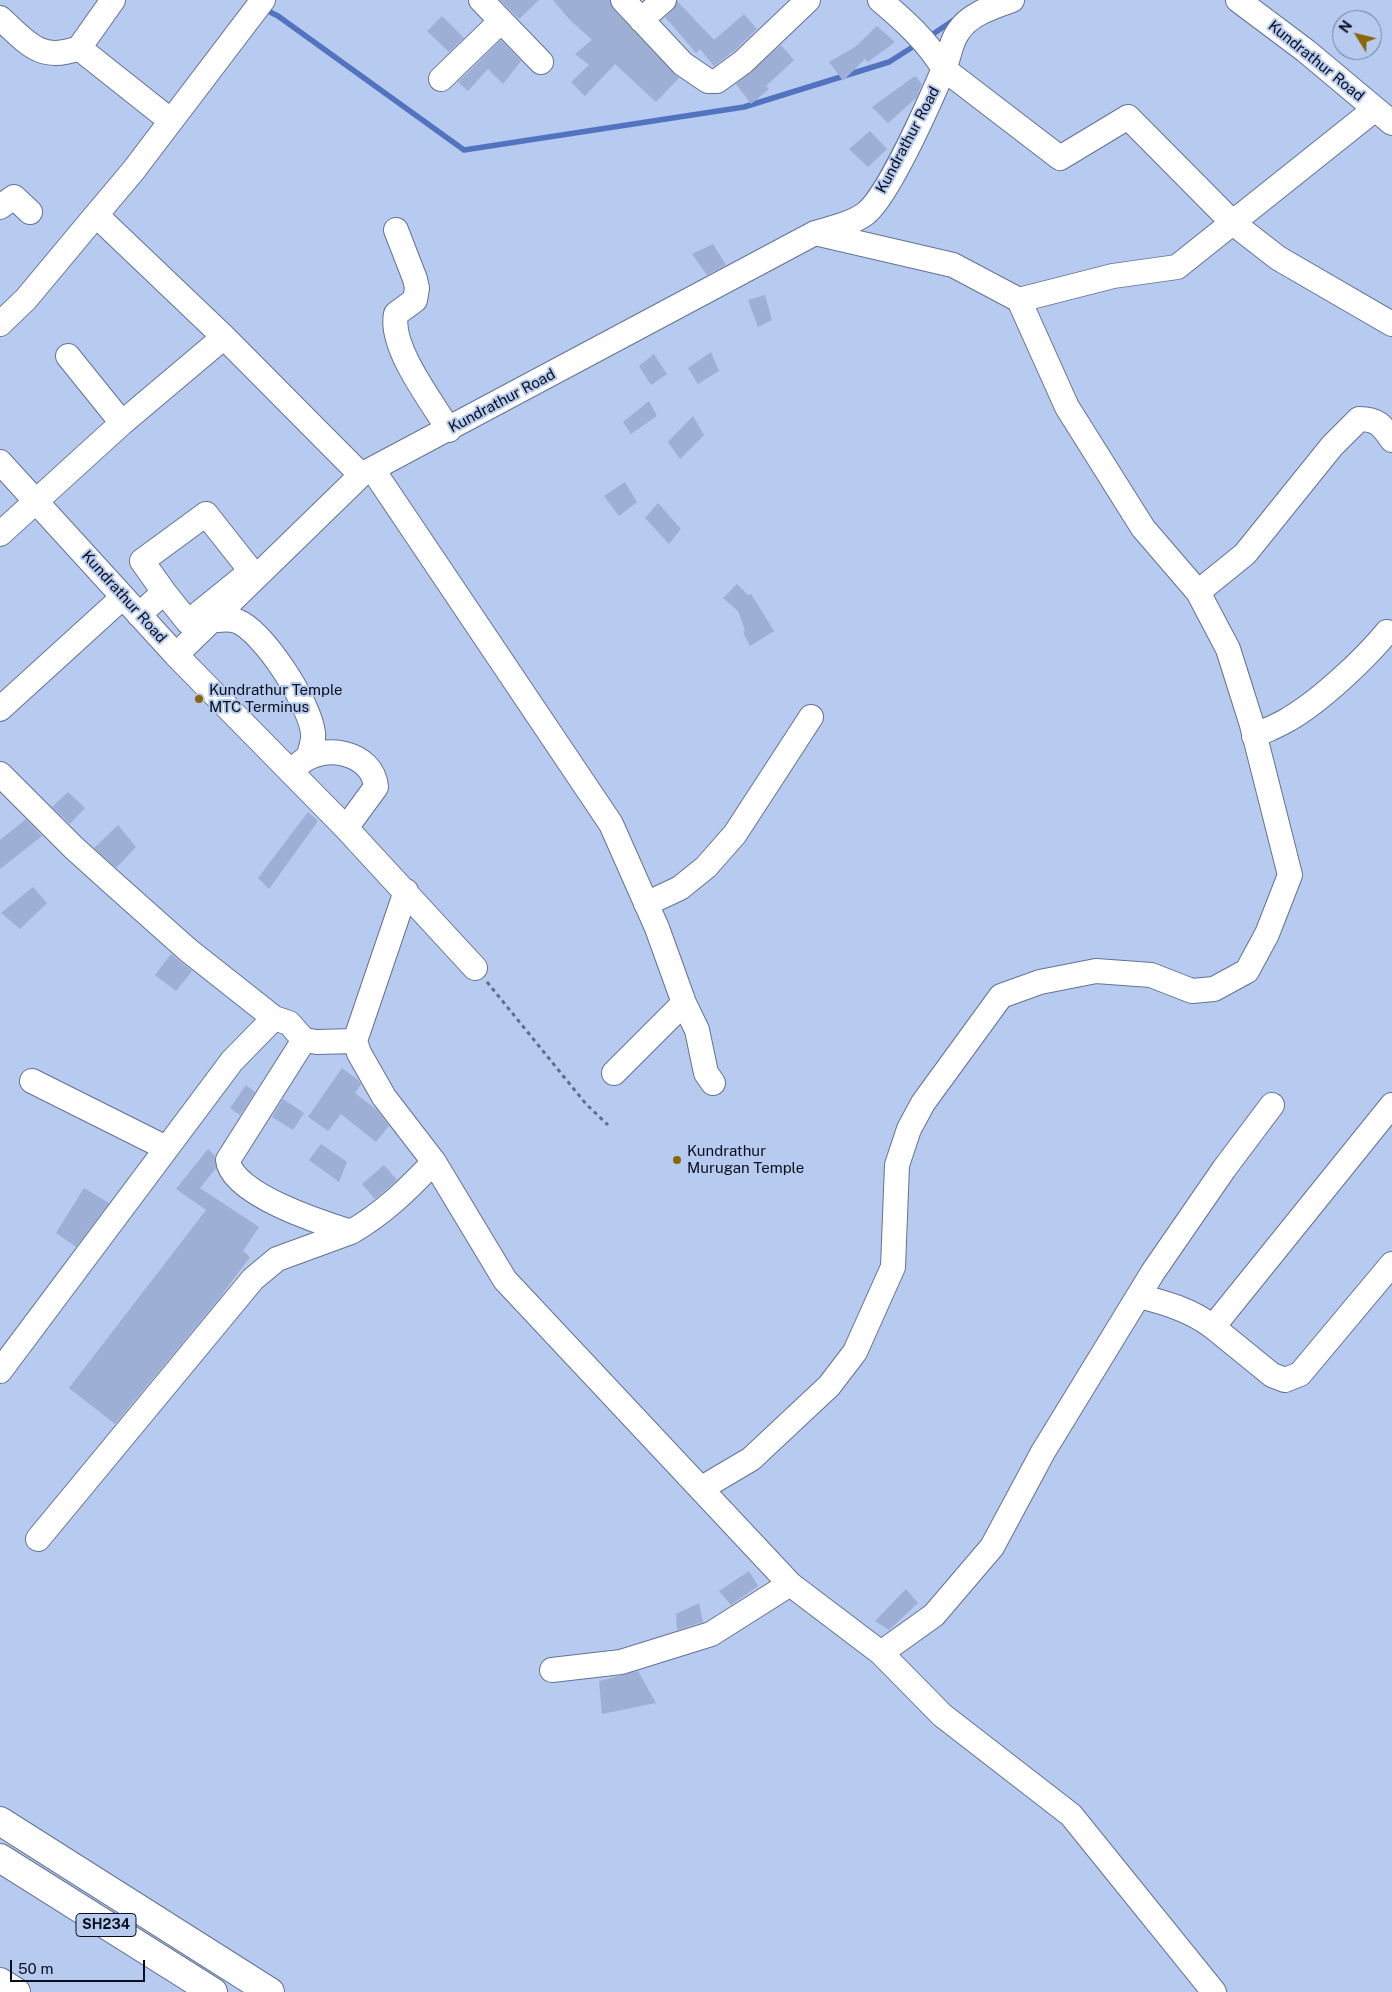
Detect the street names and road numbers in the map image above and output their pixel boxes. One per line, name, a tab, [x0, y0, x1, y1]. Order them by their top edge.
street label: Kundrathur Road	[1264, 17, 1368, 105]
street label: Kundrathur Road	[872, 84, 944, 196]
street label: Kundrathur Road	[446, 365, 558, 437]
street label: Kundrathur Road	[78, 547, 170, 647]
road number: SH234	[76, 1914, 136, 1936]

